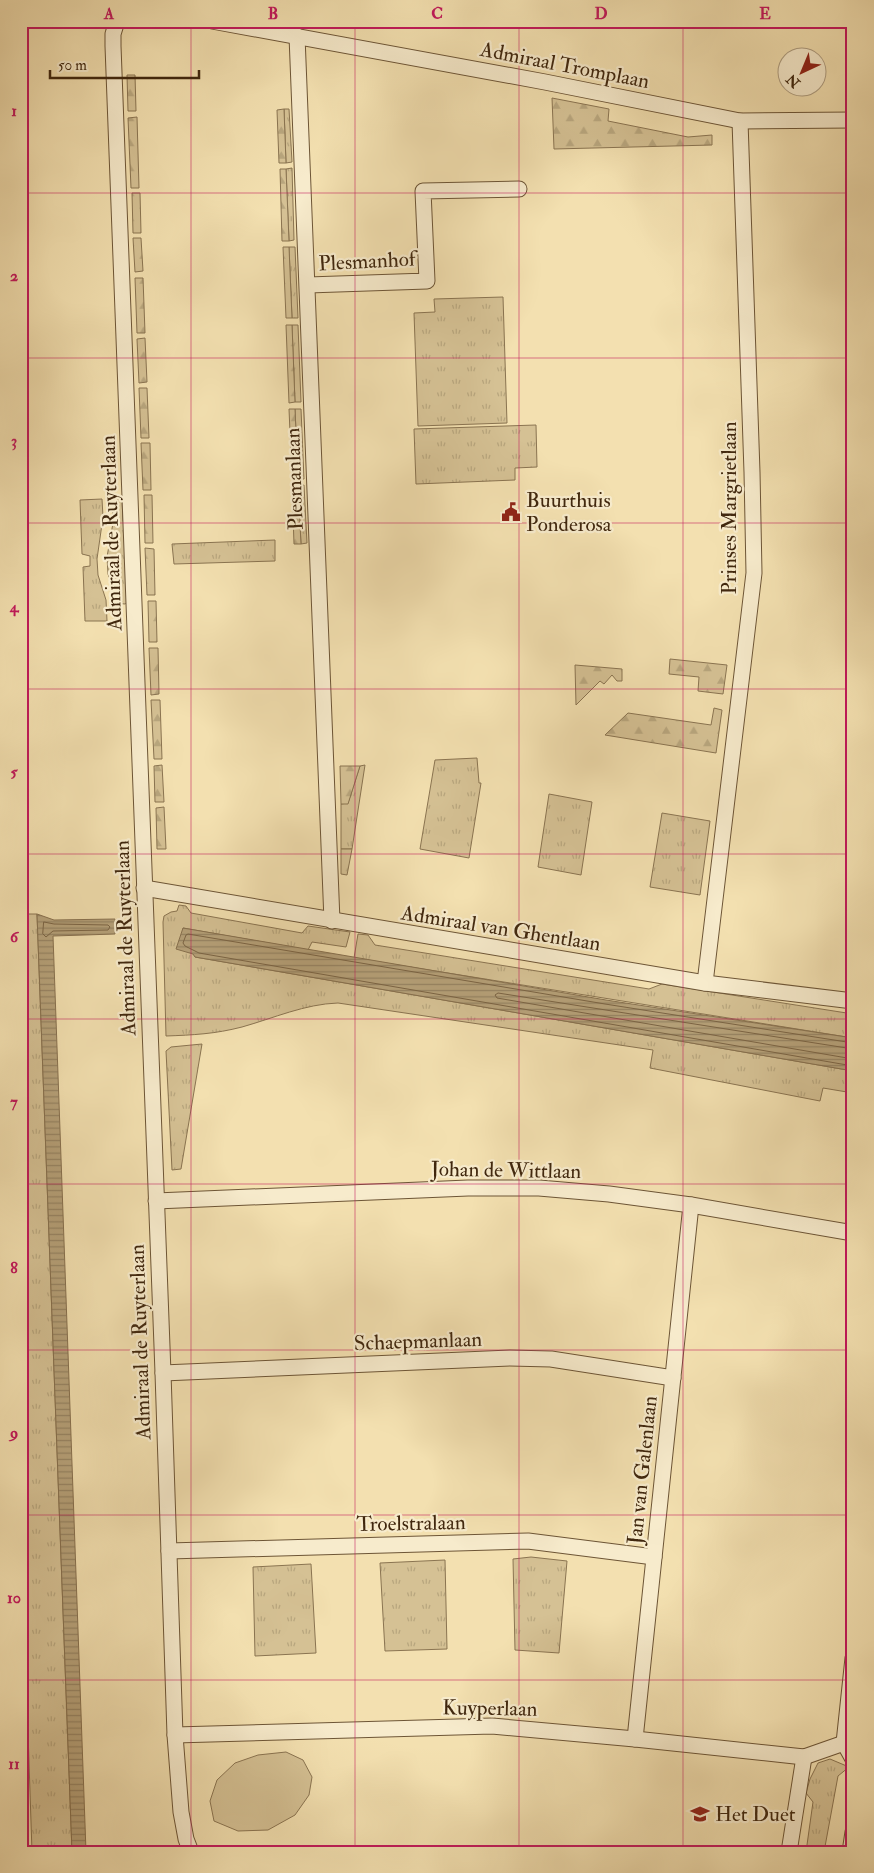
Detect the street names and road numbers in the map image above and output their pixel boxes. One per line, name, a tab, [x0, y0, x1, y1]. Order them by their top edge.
street label: Admiraal Tromplaan	[477, 36, 652, 95]
street label: Plesmanhof	[318, 245, 419, 278]
street label: Prinses Margrietlaan	[716, 421, 743, 595]
street label: Plesmanlaan	[279, 427, 310, 531]
street label: Admiraal de Ruyterlaan	[95, 435, 128, 632]
street label: Admiraal de Ruyterlaan	[109, 840, 142, 1037]
street label: Admiraal van Ghentlaan	[398, 899, 603, 958]
street label: Johan de Wittlaan	[430, 1156, 582, 1185]
street label: Admiraal de Ruyterlaan	[124, 1244, 157, 1441]
street label: Schaepmanlaan	[353, 1326, 483, 1357]
street label: Jan van Galenlaan	[621, 1394, 664, 1547]
street label: Troelstralaan	[356, 1509, 466, 1538]
street label: Kuyperlaan	[442, 1694, 538, 1723]

